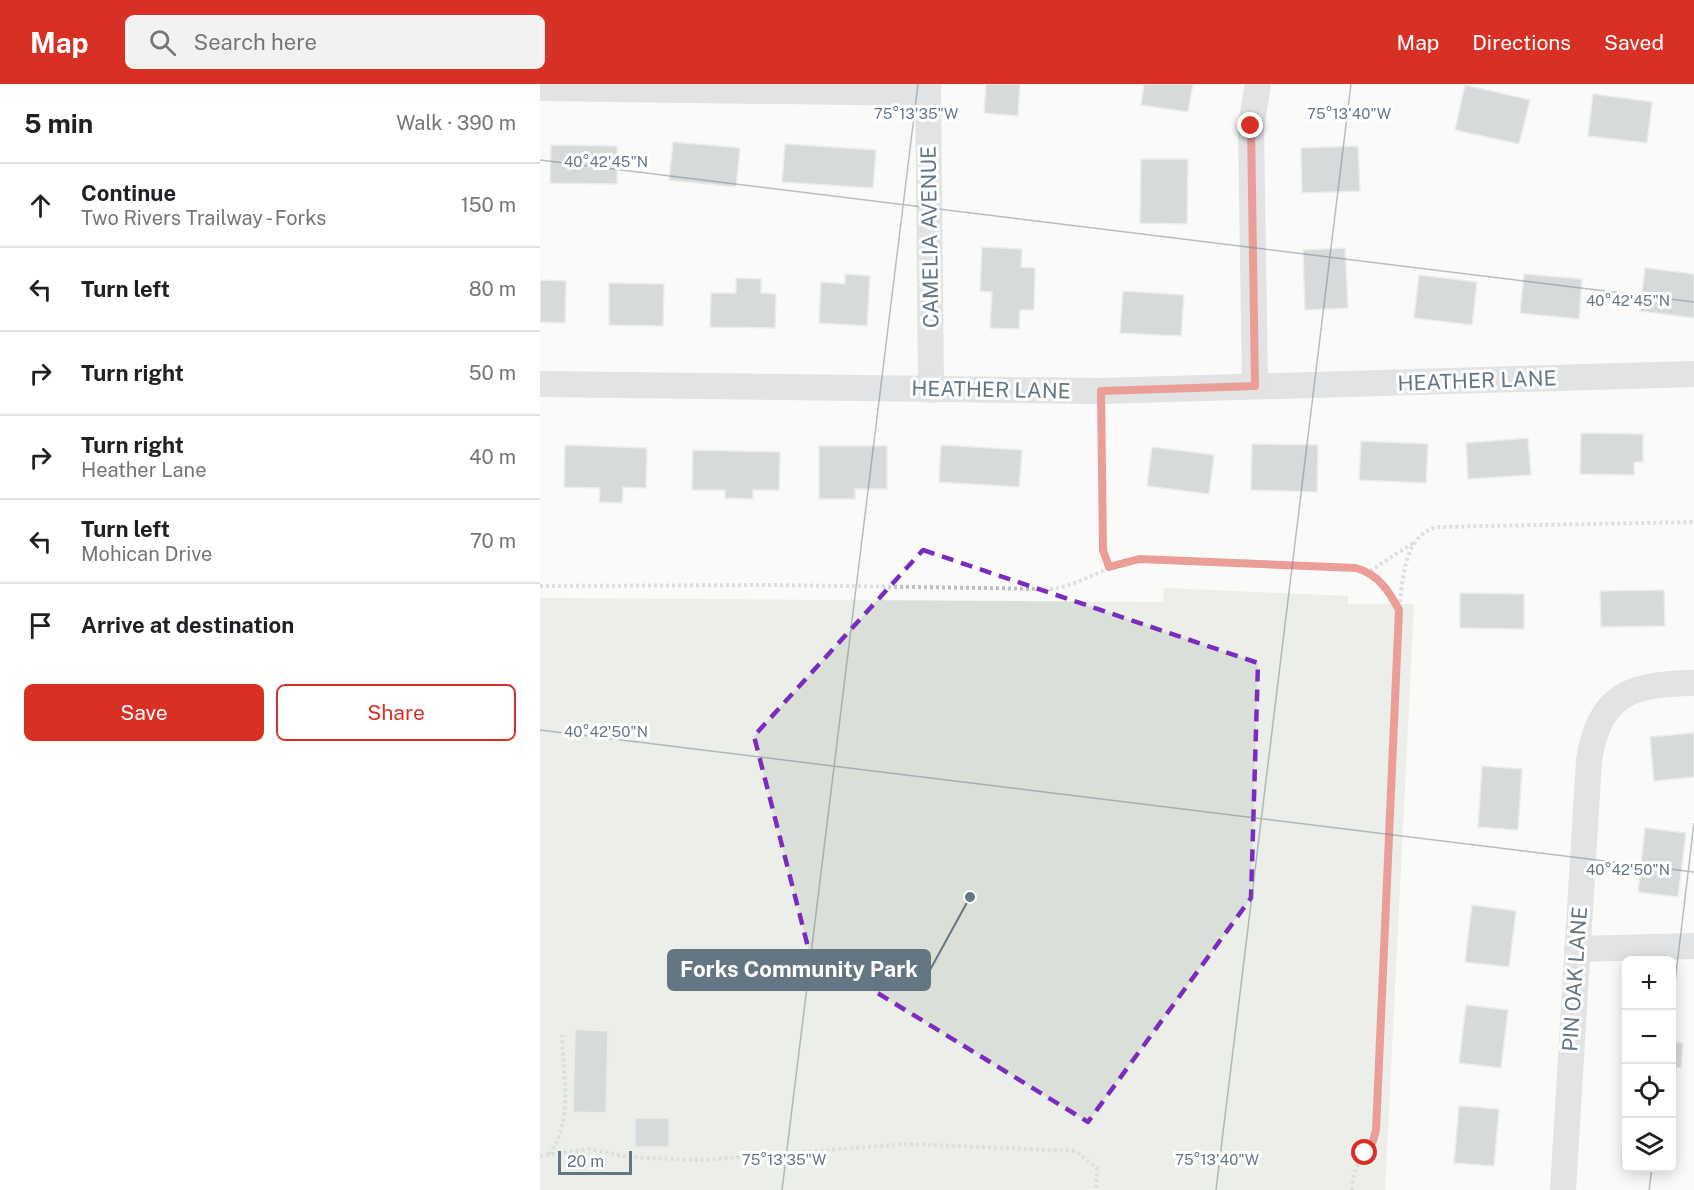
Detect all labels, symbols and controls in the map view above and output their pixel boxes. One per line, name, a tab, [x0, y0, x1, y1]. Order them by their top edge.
search box	[125, 15, 545, 69]
text: Map	[30, 26, 89, 59]
icon: search	[146, 26, 179, 59]
text: Search here	[194, 29, 317, 55]
text: Map	[1397, 30, 1439, 55]
text: Directions	[1472, 30, 1571, 55]
text: Saved	[1604, 30, 1664, 55]
text: 75°13'35"W	[874, 105, 958, 122]
text: 75°13'40"W	[1307, 105, 1391, 122]
text: 5 min	[24, 108, 93, 139]
text: Walk · 390 m	[396, 111, 516, 135]
route end	[1237, 112, 1263, 138]
street label: CAMELIA AVENUE	[915, 146, 944, 328]
text: 40°42'45"N	[564, 153, 648, 170]
text: Continue	[81, 180, 176, 206]
icon: ahead	[24, 189, 57, 222]
text: 150 m	[461, 193, 516, 217]
text: Two Rivers Trailway - Forks	[81, 206, 326, 230]
icon: left	[24, 273, 57, 306]
text: Turn left	[81, 276, 170, 302]
text: 80 m	[469, 277, 516, 301]
text: 40°42'45"N	[1586, 292, 1670, 309]
icon: right	[24, 357, 57, 390]
text: Turn right	[81, 360, 184, 386]
text: 50 m	[469, 361, 516, 385]
street label: HEATHER LANE	[1397, 365, 1557, 396]
street label: HEATHER LANE	[911, 376, 1071, 403]
text: Turn right	[81, 432, 184, 458]
icon: right	[24, 441, 57, 474]
text: 40 m	[469, 445, 516, 469]
text: Heather Lane	[81, 458, 206, 482]
text: Turn left	[81, 516, 170, 542]
icon: left	[24, 525, 57, 558]
text: 70 m	[470, 529, 516, 553]
text: Mohican Drive	[81, 542, 212, 566]
icon: arrive	[24, 609, 57, 642]
text: Arrive at destination	[81, 612, 294, 638]
button: Save	[24, 684, 264, 741]
button: Share	[276, 684, 516, 741]
text: 40°42'50"N	[564, 723, 648, 740]
text: 40°42'50"N	[1586, 861, 1670, 878]
street label: PIN OAK LANE	[1557, 906, 1592, 1052]
callout: Forks Community Park	[668, 950, 930, 990]
text: Forks Community Park	[680, 956, 918, 982]
map controls	[1622, 956, 1676, 1172]
button: +	[1622, 956, 1676, 1010]
button: −	[1622, 1010, 1676, 1064]
button: locate	[1622, 1064, 1676, 1118]
button: layers	[1622, 1118, 1676, 1172]
route start	[1351, 1139, 1377, 1165]
scale bar	[558, 1148, 632, 1176]
text: 75°13'35"W	[742, 1151, 826, 1168]
text: 75°13'40"W	[1175, 1151, 1259, 1168]
text: 20 m	[567, 1152, 604, 1171]

